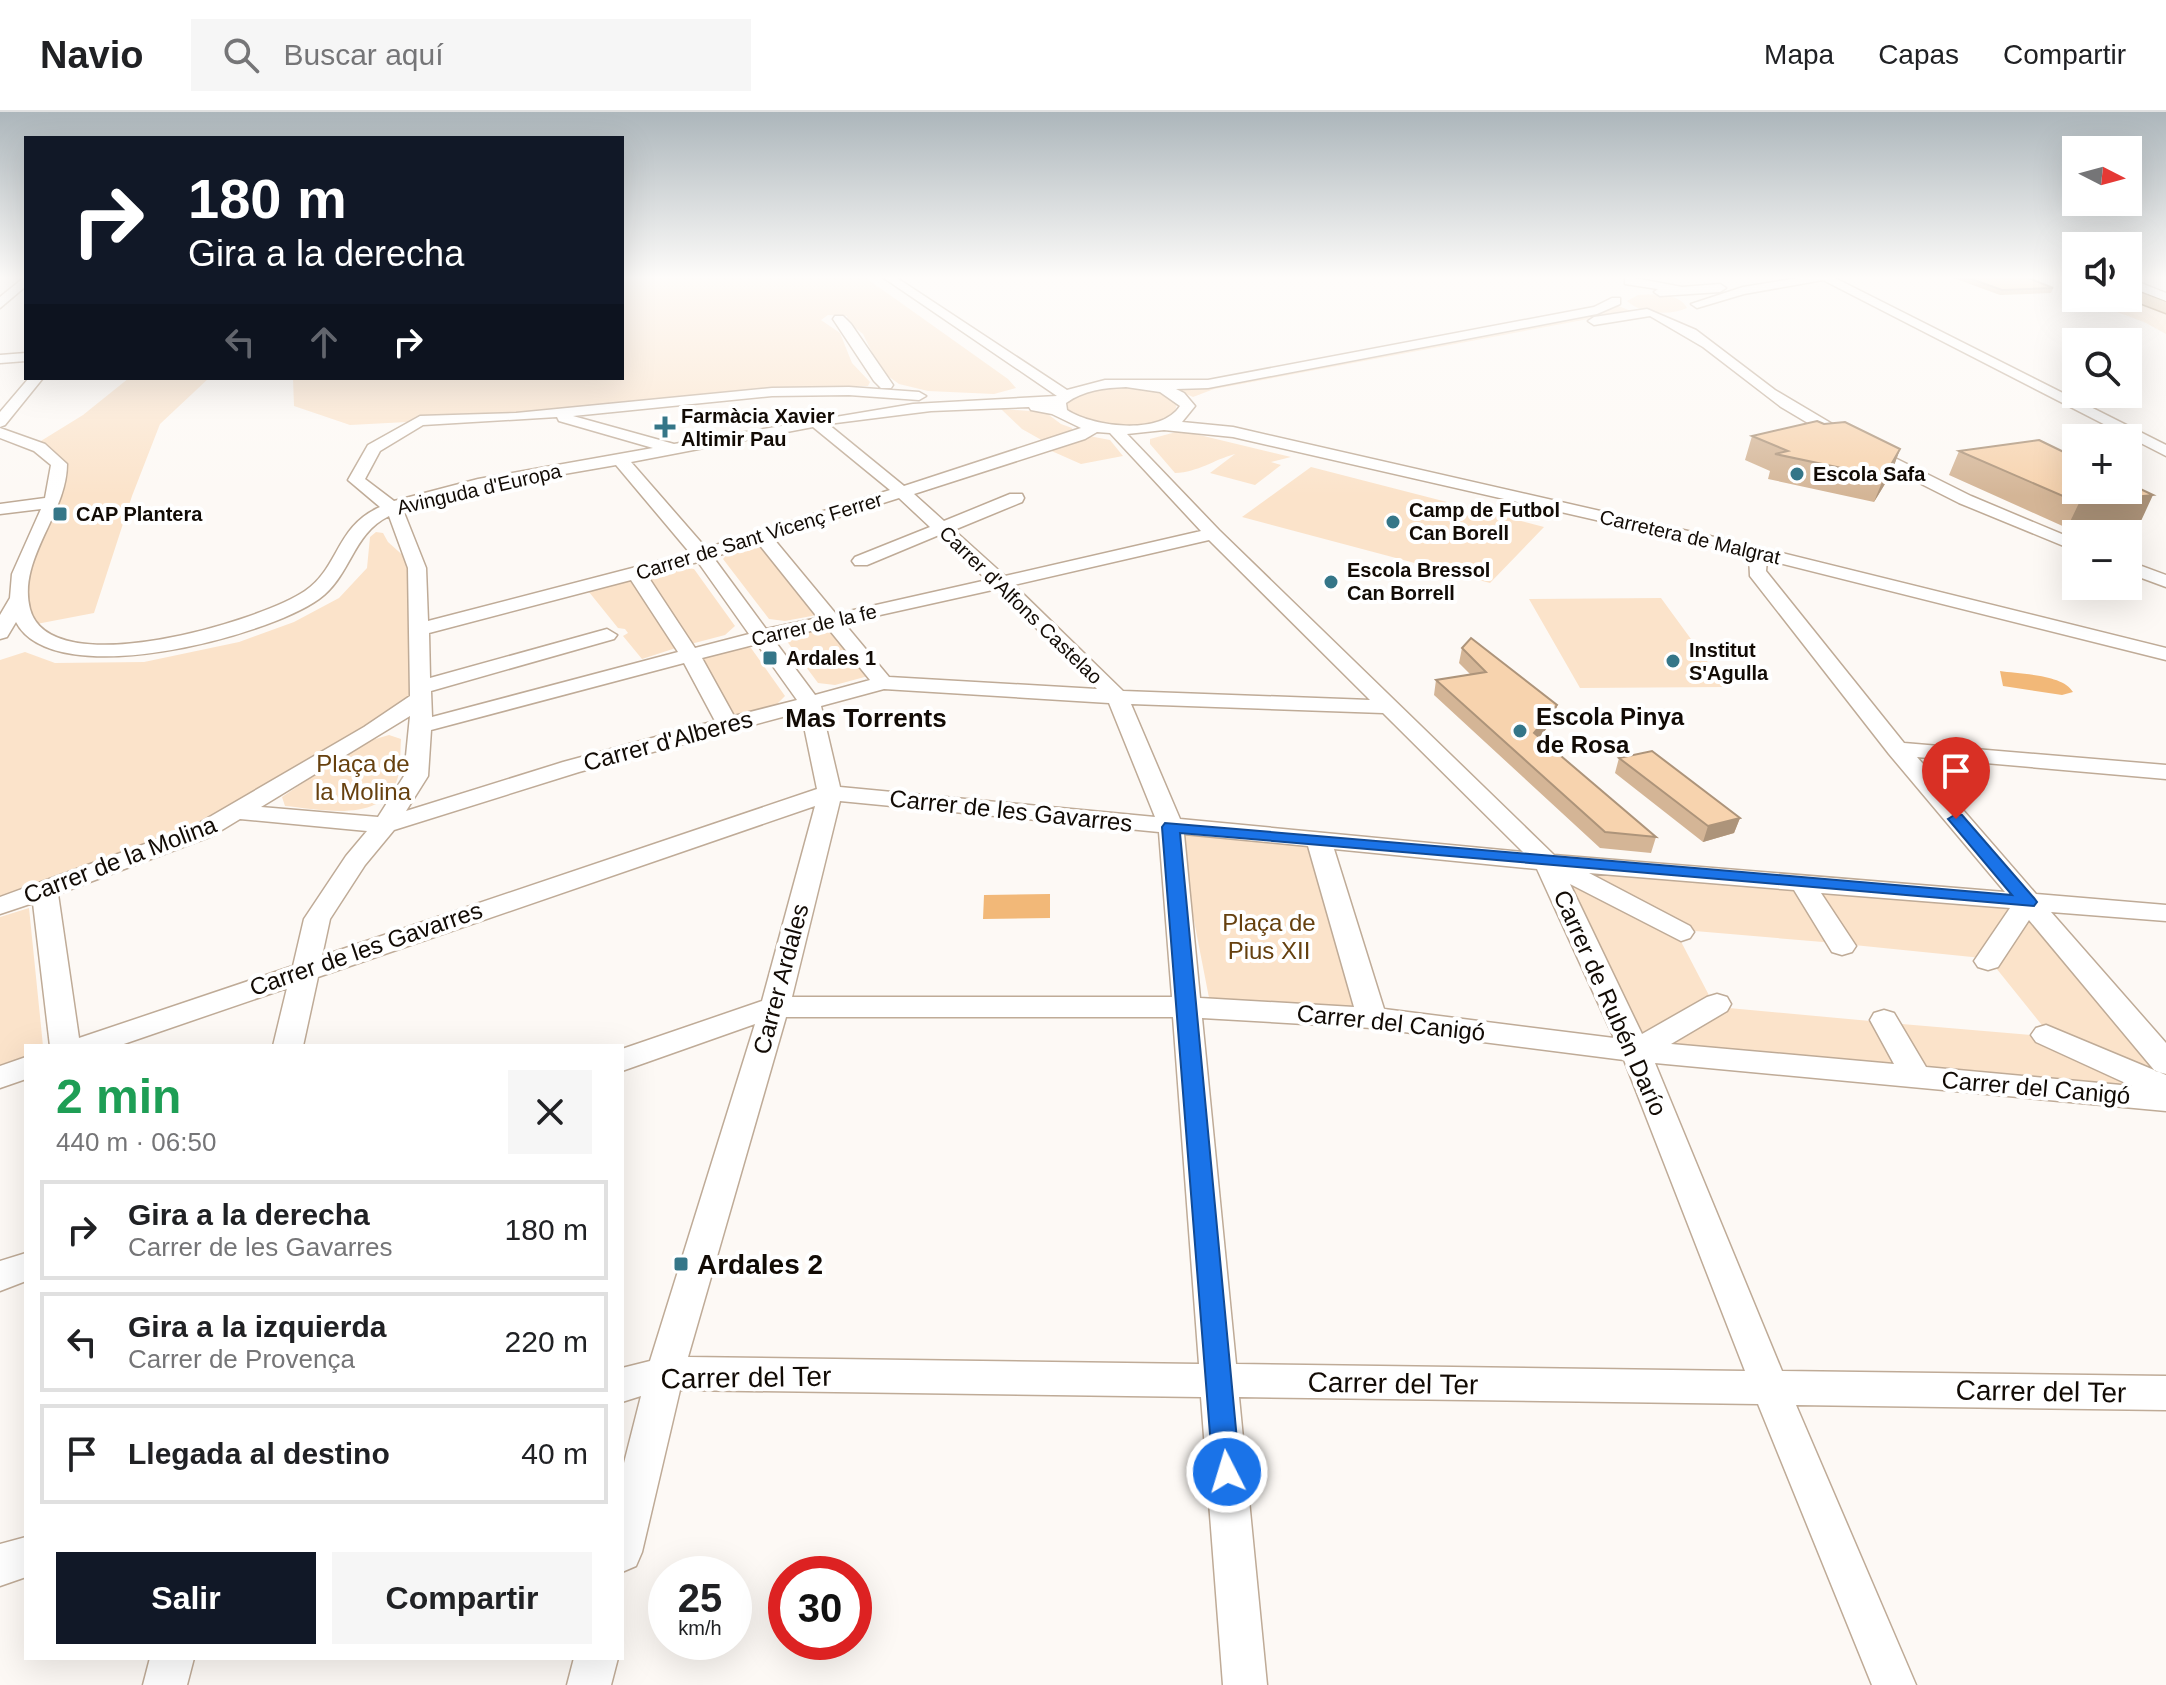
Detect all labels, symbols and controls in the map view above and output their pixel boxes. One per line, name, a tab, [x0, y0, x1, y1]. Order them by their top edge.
search box	[191, 19, 751, 91]
icon: search	[219, 33, 263, 77]
text: Navio	[40, 34, 143, 76]
text: Buscar aquí	[283, 38, 444, 71]
text: Mapa	[1764, 39, 1834, 70]
text: Capas	[1878, 39, 1959, 70]
text: Compartir	[2003, 39, 2126, 70]
north arrow	[2062, 136, 2142, 216]
map controls	[2062, 136, 2142, 600]
text: 180 m	[188, 167, 347, 230]
icon: right	[56, 168, 160, 272]
button: sound	[2062, 232, 2142, 312]
text: Gira a la derecha	[188, 233, 464, 274]
icon: left	[218, 320, 262, 364]
icon: ahead	[302, 320, 346, 364]
icon: right	[386, 320, 430, 364]
button: search	[2062, 328, 2142, 408]
place label: Farmàcia Xavier Altimir Pau	[681, 405, 835, 450]
marker: Farmàcia Xavier Altimir Pau	[656, 418, 674, 436]
button: +	[2062, 424, 2142, 504]
street label: Avinguda d'Europa	[395, 459, 564, 519]
place label: Escola Safa	[1813, 463, 1926, 485]
marker: Escola Safa	[1788, 465, 1806, 483]
street label: Carrer de Sant Vicenç Ferrer	[633, 488, 885, 584]
place label: Camp de Futbol Can Borell	[1409, 499, 1560, 544]
place label: CAP Plantera	[76, 503, 203, 525]
marker: CAP Plantera	[51, 505, 69, 523]
street label: Carretera de Malgrat	[1598, 506, 1783, 569]
marker: Camp de Futbol Can Borell	[1384, 513, 1402, 531]
button: −	[2062, 520, 2142, 600]
street label: Carrer d'Alfons Castelao	[935, 522, 1107, 688]
place label: Escola Bressol Can Borrell	[1347, 559, 1490, 604]
marker: Escola Bressol Can Borrell	[1322, 573, 1340, 591]
street label: Carrer de la fe	[749, 600, 879, 650]
place label: Institut S'Agulla	[1689, 639, 1769, 684]
place label: Ardales 1	[786, 647, 876, 669]
marker: Ardales 1	[761, 649, 779, 667]
marker: Institut S'Agulla	[1664, 652, 1682, 670]
district label: Mas Torrents	[785, 703, 947, 733]
place label: Escola Pinya de Rosa	[1536, 703, 1685, 758]
street label: Carrer d'Alberes	[580, 705, 755, 776]
marker: Escola Pinya de Rosa	[1511, 722, 1529, 740]
pin	[1922, 737, 1990, 819]
icon: arrive	[1934, 749, 1978, 793]
park label: Plaça de la Molina	[315, 750, 412, 805]
street label: Carrer de les Gavarres	[888, 784, 1134, 837]
street label: Carrer de la Molina	[20, 810, 221, 909]
street label: Carrer de Rubén Darío	[1548, 886, 1672, 1120]
street label: Carrer de les Gavarres	[246, 896, 486, 1001]
street label: Carrer Ardales	[747, 901, 814, 1057]
park label: Plaça de Pius XII	[1222, 909, 1316, 964]
street label: Carrer del Canigó	[1295, 999, 1487, 1046]
street label: Carrer del Canigó	[1941, 1066, 2132, 1109]
text: 2 min	[56, 1070, 181, 1123]
button: close	[508, 1070, 592, 1154]
text: 440 m · 06:50	[56, 1127, 216, 1157]
text: Gira a la derecha	[128, 1198, 370, 1231]
icon: right	[60, 1208, 104, 1252]
text: 180 m	[505, 1213, 588, 1246]
text: Carrer de les Gavarres	[128, 1232, 392, 1262]
place label: Ardales 2	[697, 1249, 823, 1280]
marker: Ardales 2	[672, 1255, 690, 1273]
text: Gira a la izquierda	[128, 1310, 386, 1343]
icon: left	[60, 1320, 104, 1364]
text: 220 m	[505, 1325, 588, 1358]
text: Carrer de Provença	[128, 1344, 355, 1374]
street label: Carrer del Ter	[660, 1361, 832, 1394]
street label: Carrer del Ter	[1307, 1367, 1479, 1400]
street label: Carrer del Ter	[1955, 1375, 2127, 1408]
position arrow	[1185, 1430, 1269, 1514]
icon: arrive	[60, 1432, 104, 1476]
text: Llegada al destino	[128, 1437, 390, 1470]
text: 40 m	[521, 1437, 588, 1470]
button: Salir	[56, 1552, 316, 1644]
button: Compartir	[332, 1552, 592, 1644]
speed limit sign: 30	[768, 1556, 872, 1660]
text: 25	[678, 1576, 722, 1620]
text: km/h	[678, 1617, 722, 1639]

